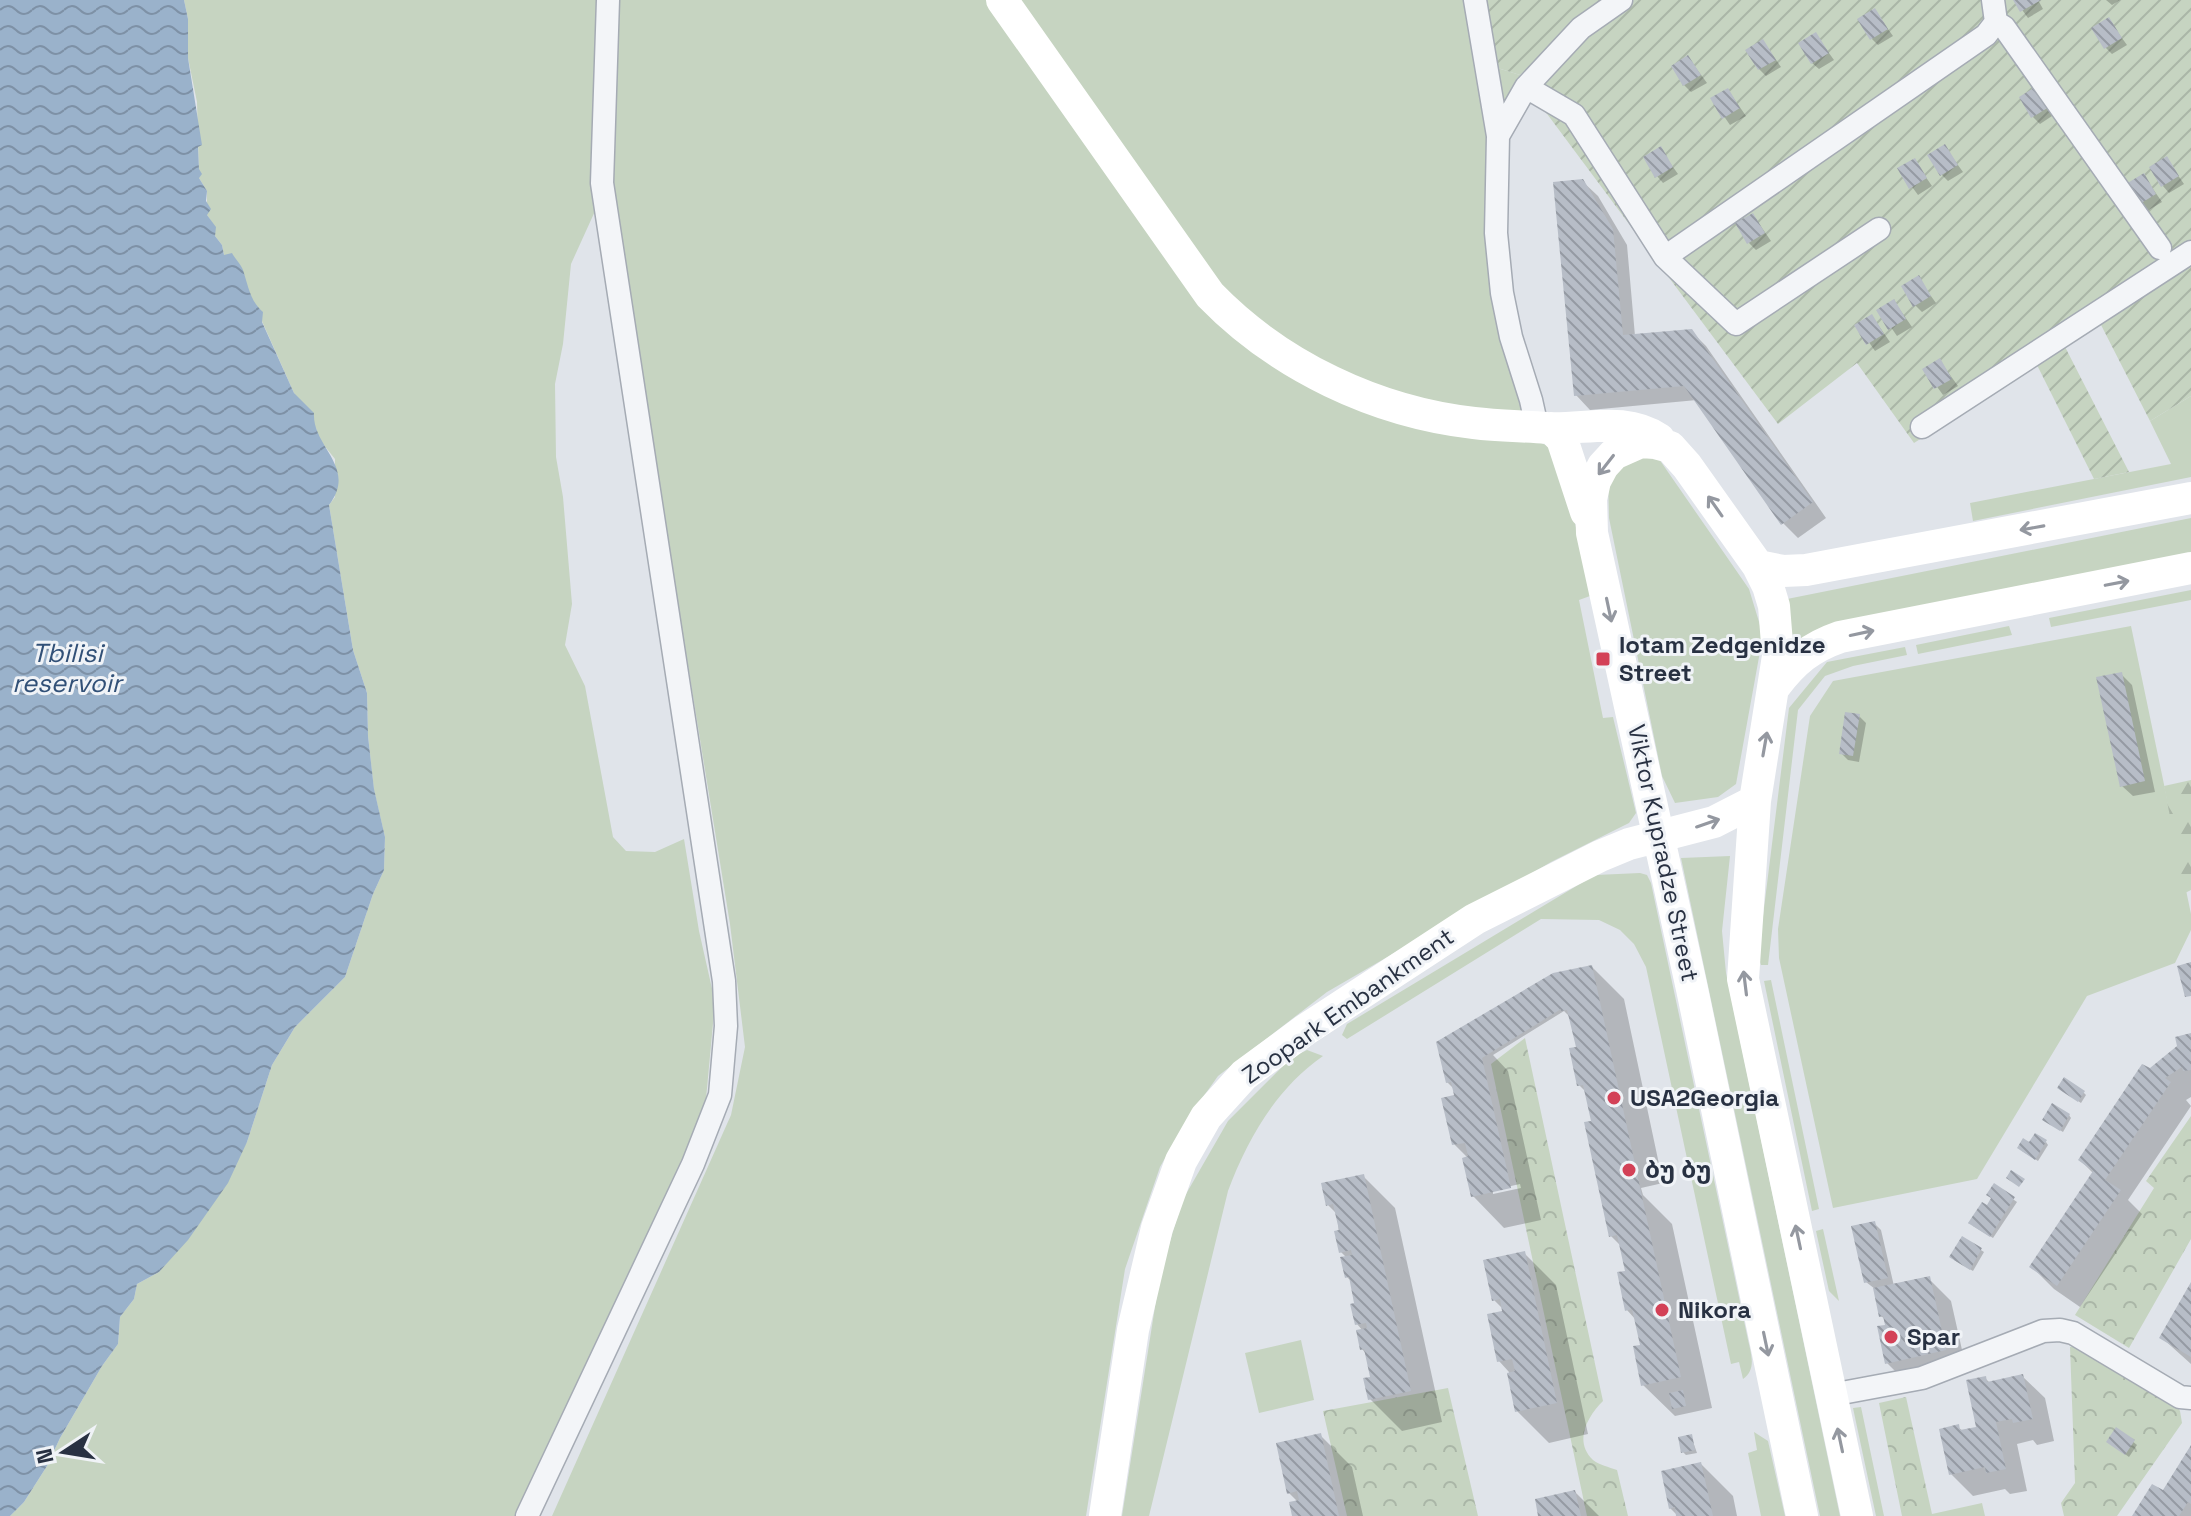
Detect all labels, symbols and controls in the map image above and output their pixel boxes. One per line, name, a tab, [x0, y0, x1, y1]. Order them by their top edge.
one-way arrow	[1598, 454, 1615, 475]
one-way arrow	[1707, 495, 1723, 517]
one-way arrow	[2019, 521, 2045, 536]
one-way arrow	[2104, 574, 2130, 589]
one-way arrow	[1602, 596, 1617, 622]
one-way arrow	[1849, 625, 1874, 640]
place label: Iotam Zedgenidze Street	[1619, 629, 1826, 688]
water label: Tbilisi reservoir	[12, 636, 125, 700]
marker: Iotam Zedgenidze Street	[1594, 650, 1612, 668]
street label: Viktor Kupradze Street	[1621, 721, 1706, 984]
one-way arrow	[1758, 731, 1773, 757]
one-way arrow	[1696, 814, 1721, 829]
street label: Zoopark Embankment	[1236, 921, 1460, 1091]
one-way arrow	[1737, 970, 1752, 997]
place label: USA2Georgia	[1630, 1082, 1779, 1113]
marker: USA2Georgia	[1605, 1089, 1623, 1107]
place label: ბუ ბუ	[1645, 1154, 1711, 1185]
marker: ბუ ბუ	[1620, 1161, 1638, 1179]
one-way arrow	[1790, 1225, 1805, 1251]
place label: Nikora	[1678, 1294, 1751, 1325]
marker: Nikora	[1653, 1301, 1671, 1319]
place label: Spar	[1907, 1321, 1960, 1352]
marker: Spar	[1882, 1328, 1900, 1346]
one-way arrow	[1759, 1330, 1774, 1356]
north arrow	[24, 1412, 104, 1492]
one-way arrow	[1832, 1427, 1847, 1453]
text: N	[29, 1446, 60, 1466]

